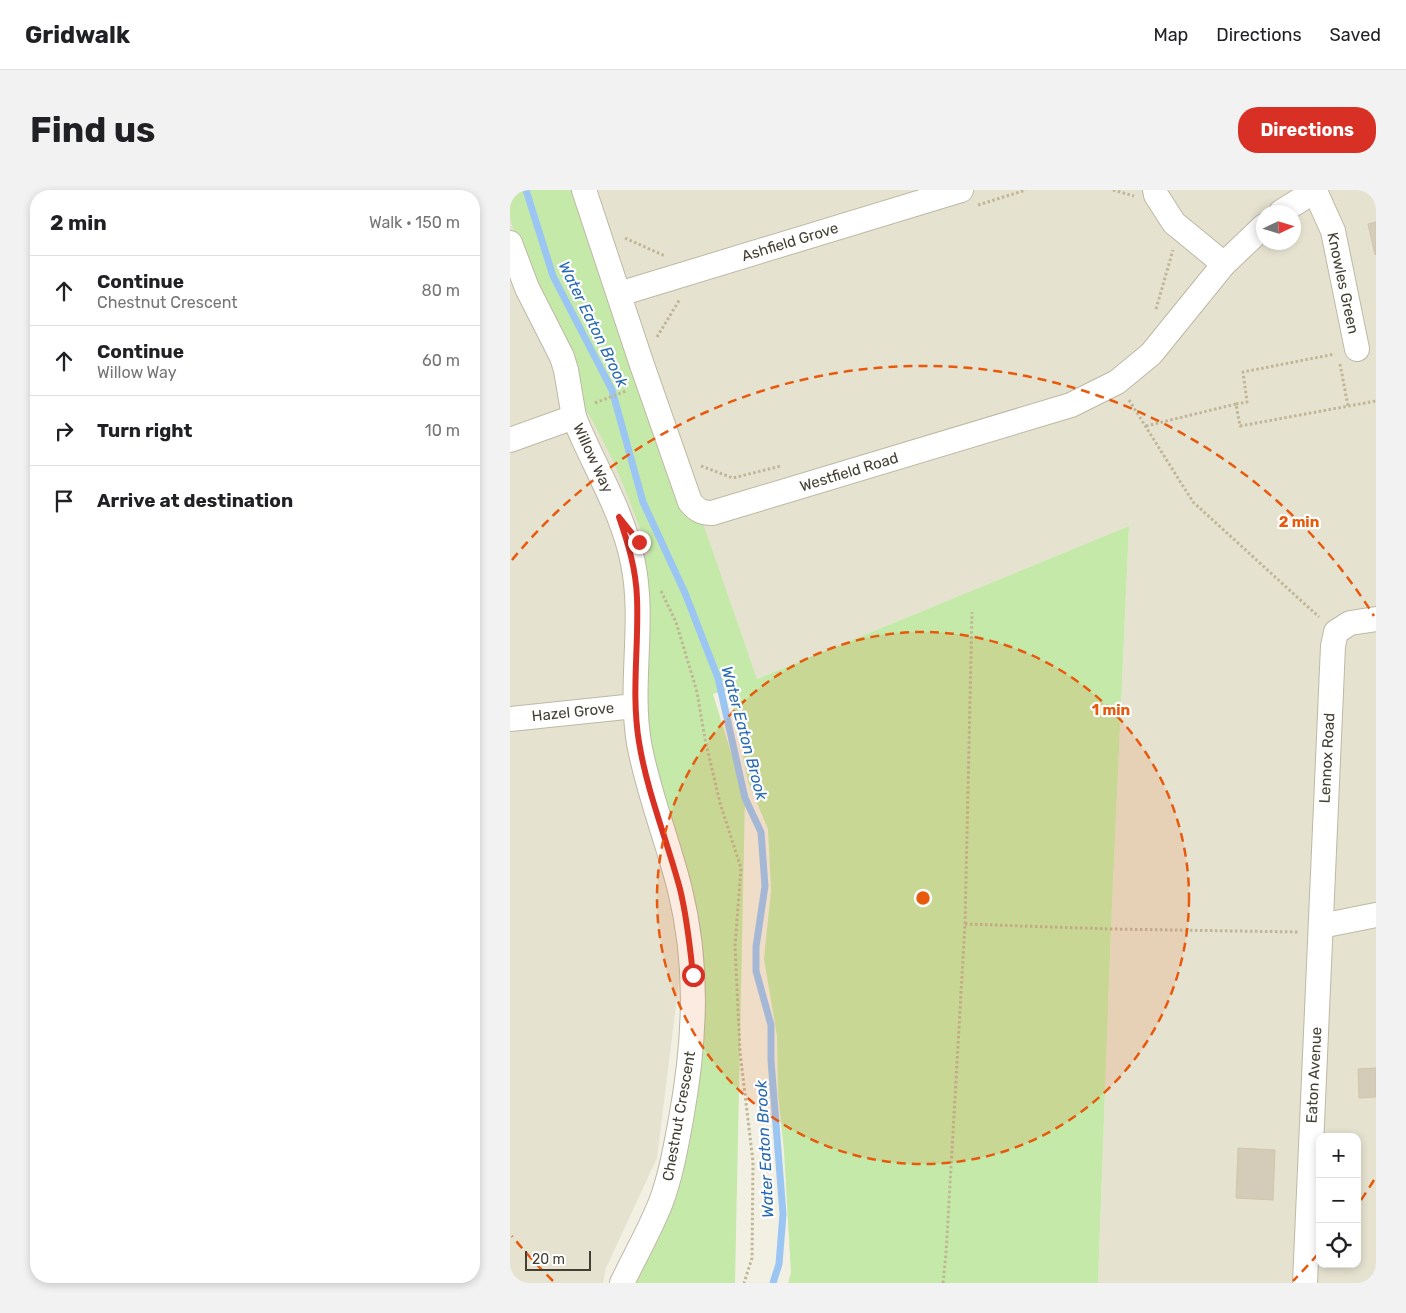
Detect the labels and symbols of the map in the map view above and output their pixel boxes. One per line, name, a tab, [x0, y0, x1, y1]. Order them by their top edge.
north arrow	[1256, 205, 1301, 250]
street label: Ashfield Grove	[739, 219, 841, 265]
street label: Knowles Green	[1323, 230, 1363, 336]
water label: Water Eaton Brook	[555, 258, 633, 391]
street label: Willow Way	[569, 420, 617, 496]
street label: Westfield Road	[798, 448, 900, 496]
text: 2 min	[1279, 513, 1319, 531]
route end	[628, 531, 651, 554]
water label: Water Eaton Brook	[717, 664, 772, 803]
street label: Hazel Grove	[531, 699, 615, 725]
text: 1 min	[1092, 701, 1130, 719]
street label: Lennox Road	[1316, 712, 1338, 804]
centre of rings	[914, 889, 932, 907]
route start	[682, 964, 705, 987]
street label: Eaton Avenue	[1302, 1026, 1326, 1124]
street label: Chestnut Crescent	[659, 1049, 699, 1182]
water label: Water Eaton Brook	[751, 1079, 778, 1218]
scale bar	[525, 1248, 591, 1271]

